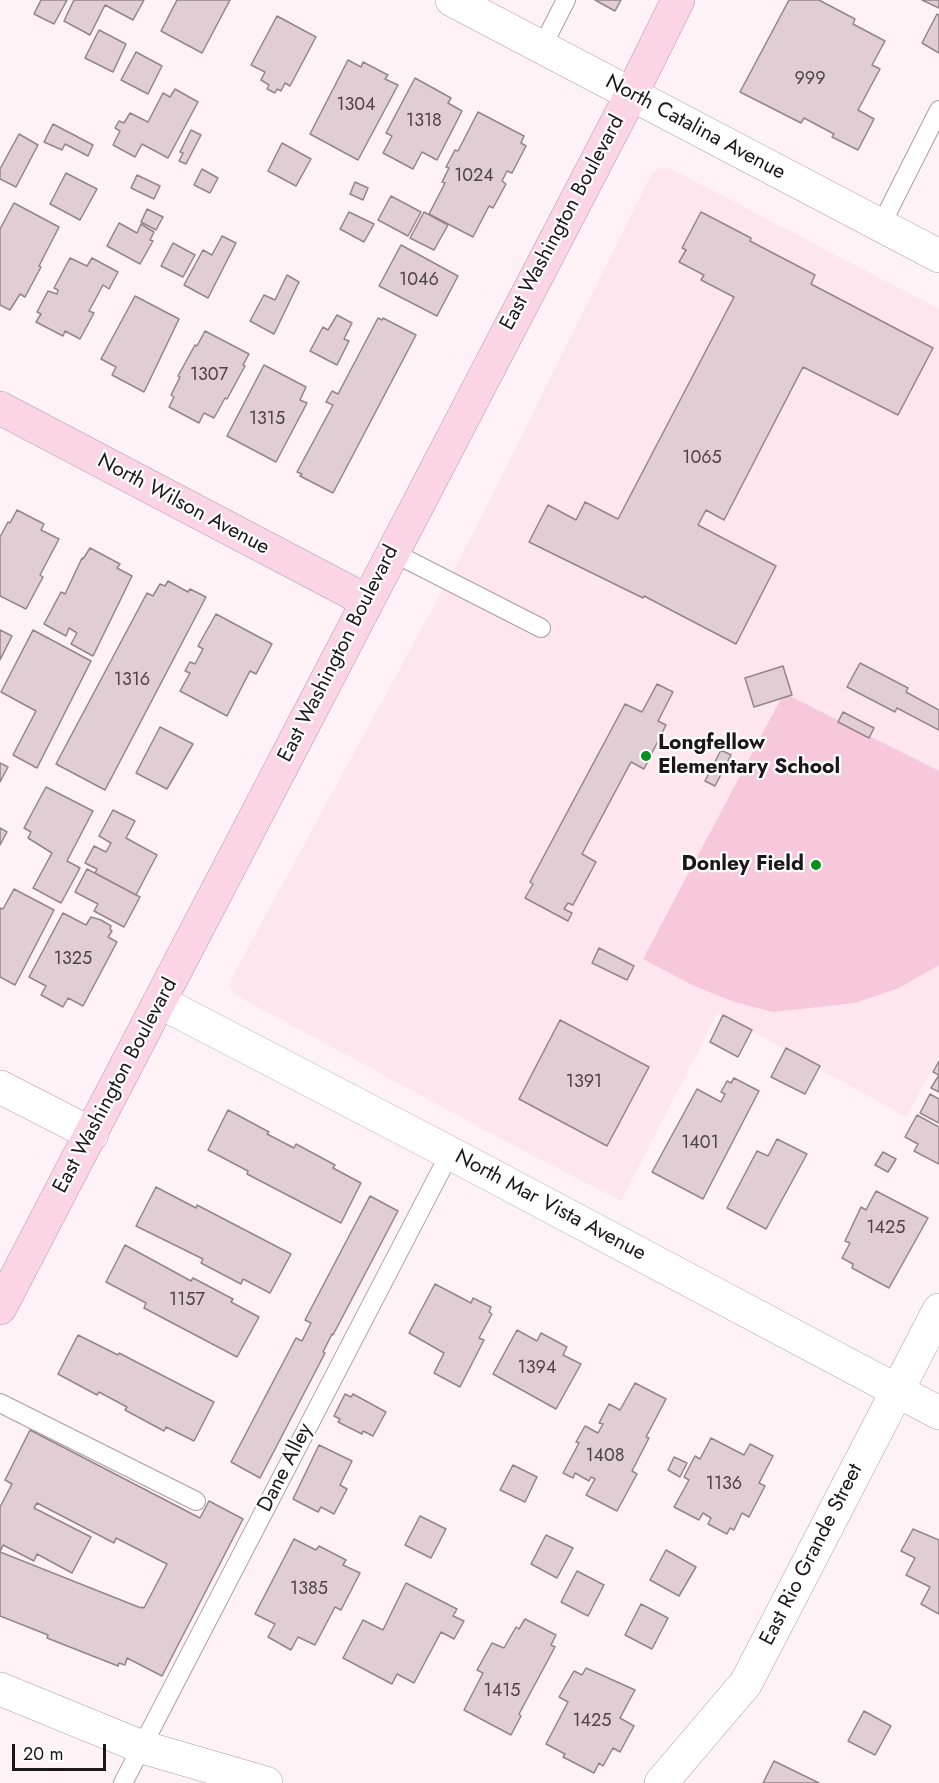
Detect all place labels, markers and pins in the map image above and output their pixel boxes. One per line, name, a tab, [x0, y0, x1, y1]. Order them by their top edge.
place label: Longfellow Elementary School	[658, 731, 840, 781]
marker: Longfellow Elementary School	[639, 749, 653, 763]
place label: Donley Field	[681, 852, 804, 878]
marker: Donley Field	[809, 858, 823, 872]

